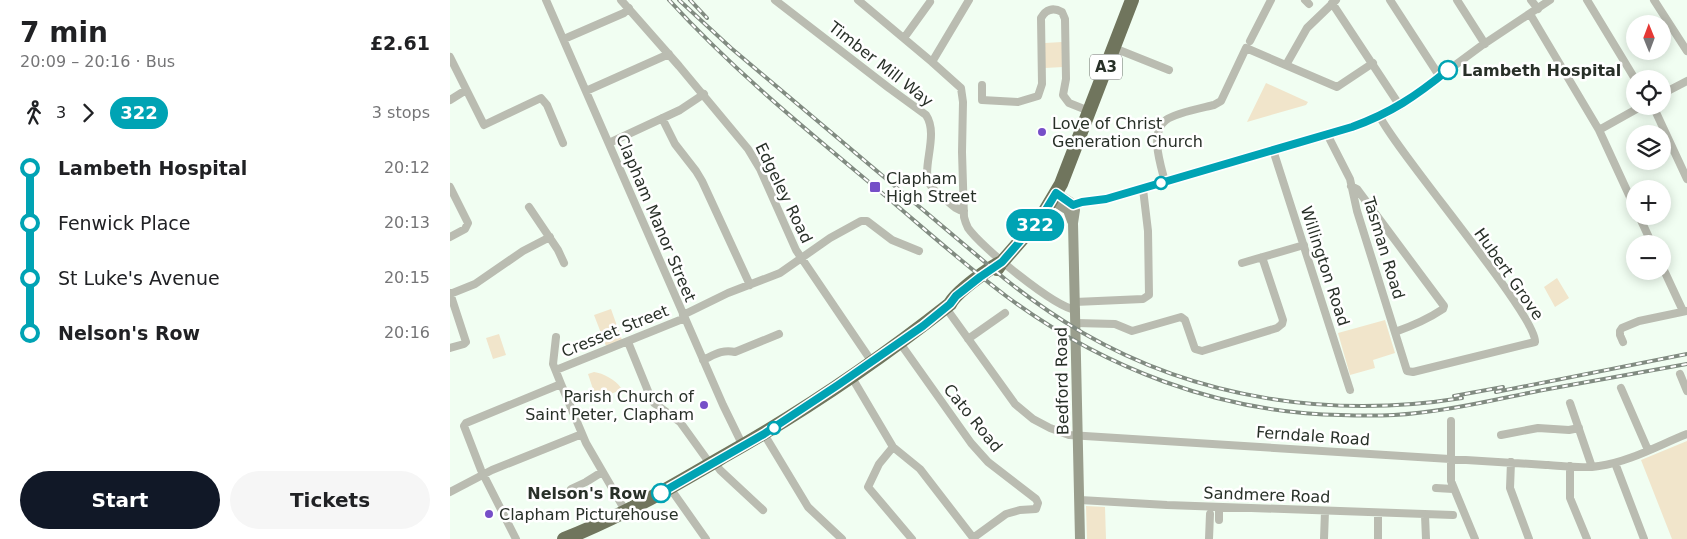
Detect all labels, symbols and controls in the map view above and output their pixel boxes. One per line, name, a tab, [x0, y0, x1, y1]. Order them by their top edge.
north arrow	[1626, 15, 1671, 60]
map controls	[1626, 15, 1671, 280]
text: 7 min	[20, 16, 108, 49]
street label: Timber Mill Way	[824, 17, 937, 111]
text: £2.61	[370, 32, 430, 54]
text: 20:09 – 20:16 · Bus	[20, 52, 175, 71]
road number: A3	[1090, 54, 1122, 80]
marker: Lambeth Hospital	[1438, 60, 1458, 80]
place label: Lambeth Hospital	[1462, 61, 1621, 80]
button: locate	[1626, 70, 1671, 115]
icon: walk	[20, 99, 48, 127]
icon: forward	[74, 99, 102, 127]
text: 322	[120, 102, 158, 123]
text: 3	[56, 103, 66, 122]
text: 3 stops	[372, 103, 430, 122]
place label: Love of Christ Generation Church	[1052, 114, 1203, 151]
button: layers	[1626, 125, 1671, 170]
marker: Love of Christ Generation Church	[1036, 126, 1048, 138]
street label: Clapham Manor Street	[612, 131, 700, 305]
street label: Edgeley Road	[752, 140, 816, 246]
text: Lambeth Hospital	[58, 157, 247, 179]
text: 20:12	[384, 158, 430, 177]
place label: Clapham High Street	[886, 169, 976, 206]
unlabelled marker	[1154, 176, 1168, 190]
marker: Clapham High Street	[868, 180, 882, 194]
button: +	[1626, 180, 1671, 225]
street label: Tasman Road	[1359, 194, 1409, 301]
street label: Willington Road	[1297, 204, 1353, 328]
line badge: 322	[1006, 209, 1064, 241]
text: Fenwick Place	[58, 212, 190, 234]
text: 20:13	[384, 213, 430, 232]
text: 322	[1016, 214, 1054, 235]
street label: Hubert Grove	[1470, 224, 1548, 324]
button: −	[1626, 235, 1671, 280]
text: St Luke's Avenue	[58, 267, 220, 289]
text: 20:15	[384, 268, 430, 287]
street label: Cresset Street	[559, 301, 671, 361]
text: Nelson's Row	[58, 322, 200, 344]
text: 20:16	[384, 323, 430, 342]
street label: Bedford Road	[1052, 327, 1072, 435]
street label: Cato Road	[940, 380, 1006, 456]
place label: Parish Church of Saint Peter, Clapham	[525, 387, 694, 424]
marker: Parish Church of Saint Peter, Clapham	[698, 399, 710, 411]
unlabelled marker	[767, 421, 781, 435]
street label: Ferndale Road	[1255, 423, 1371, 449]
button: Start	[20, 471, 220, 529]
button: Tickets	[230, 471, 430, 529]
marker: Nelson's Row	[651, 483, 671, 503]
street label: Sandmere Road	[1203, 483, 1331, 507]
place label: Nelson's Row	[527, 484, 647, 503]
place label: Clapham Picturehouse	[499, 505, 678, 524]
marker: Clapham Picturehouse	[483, 508, 495, 520]

